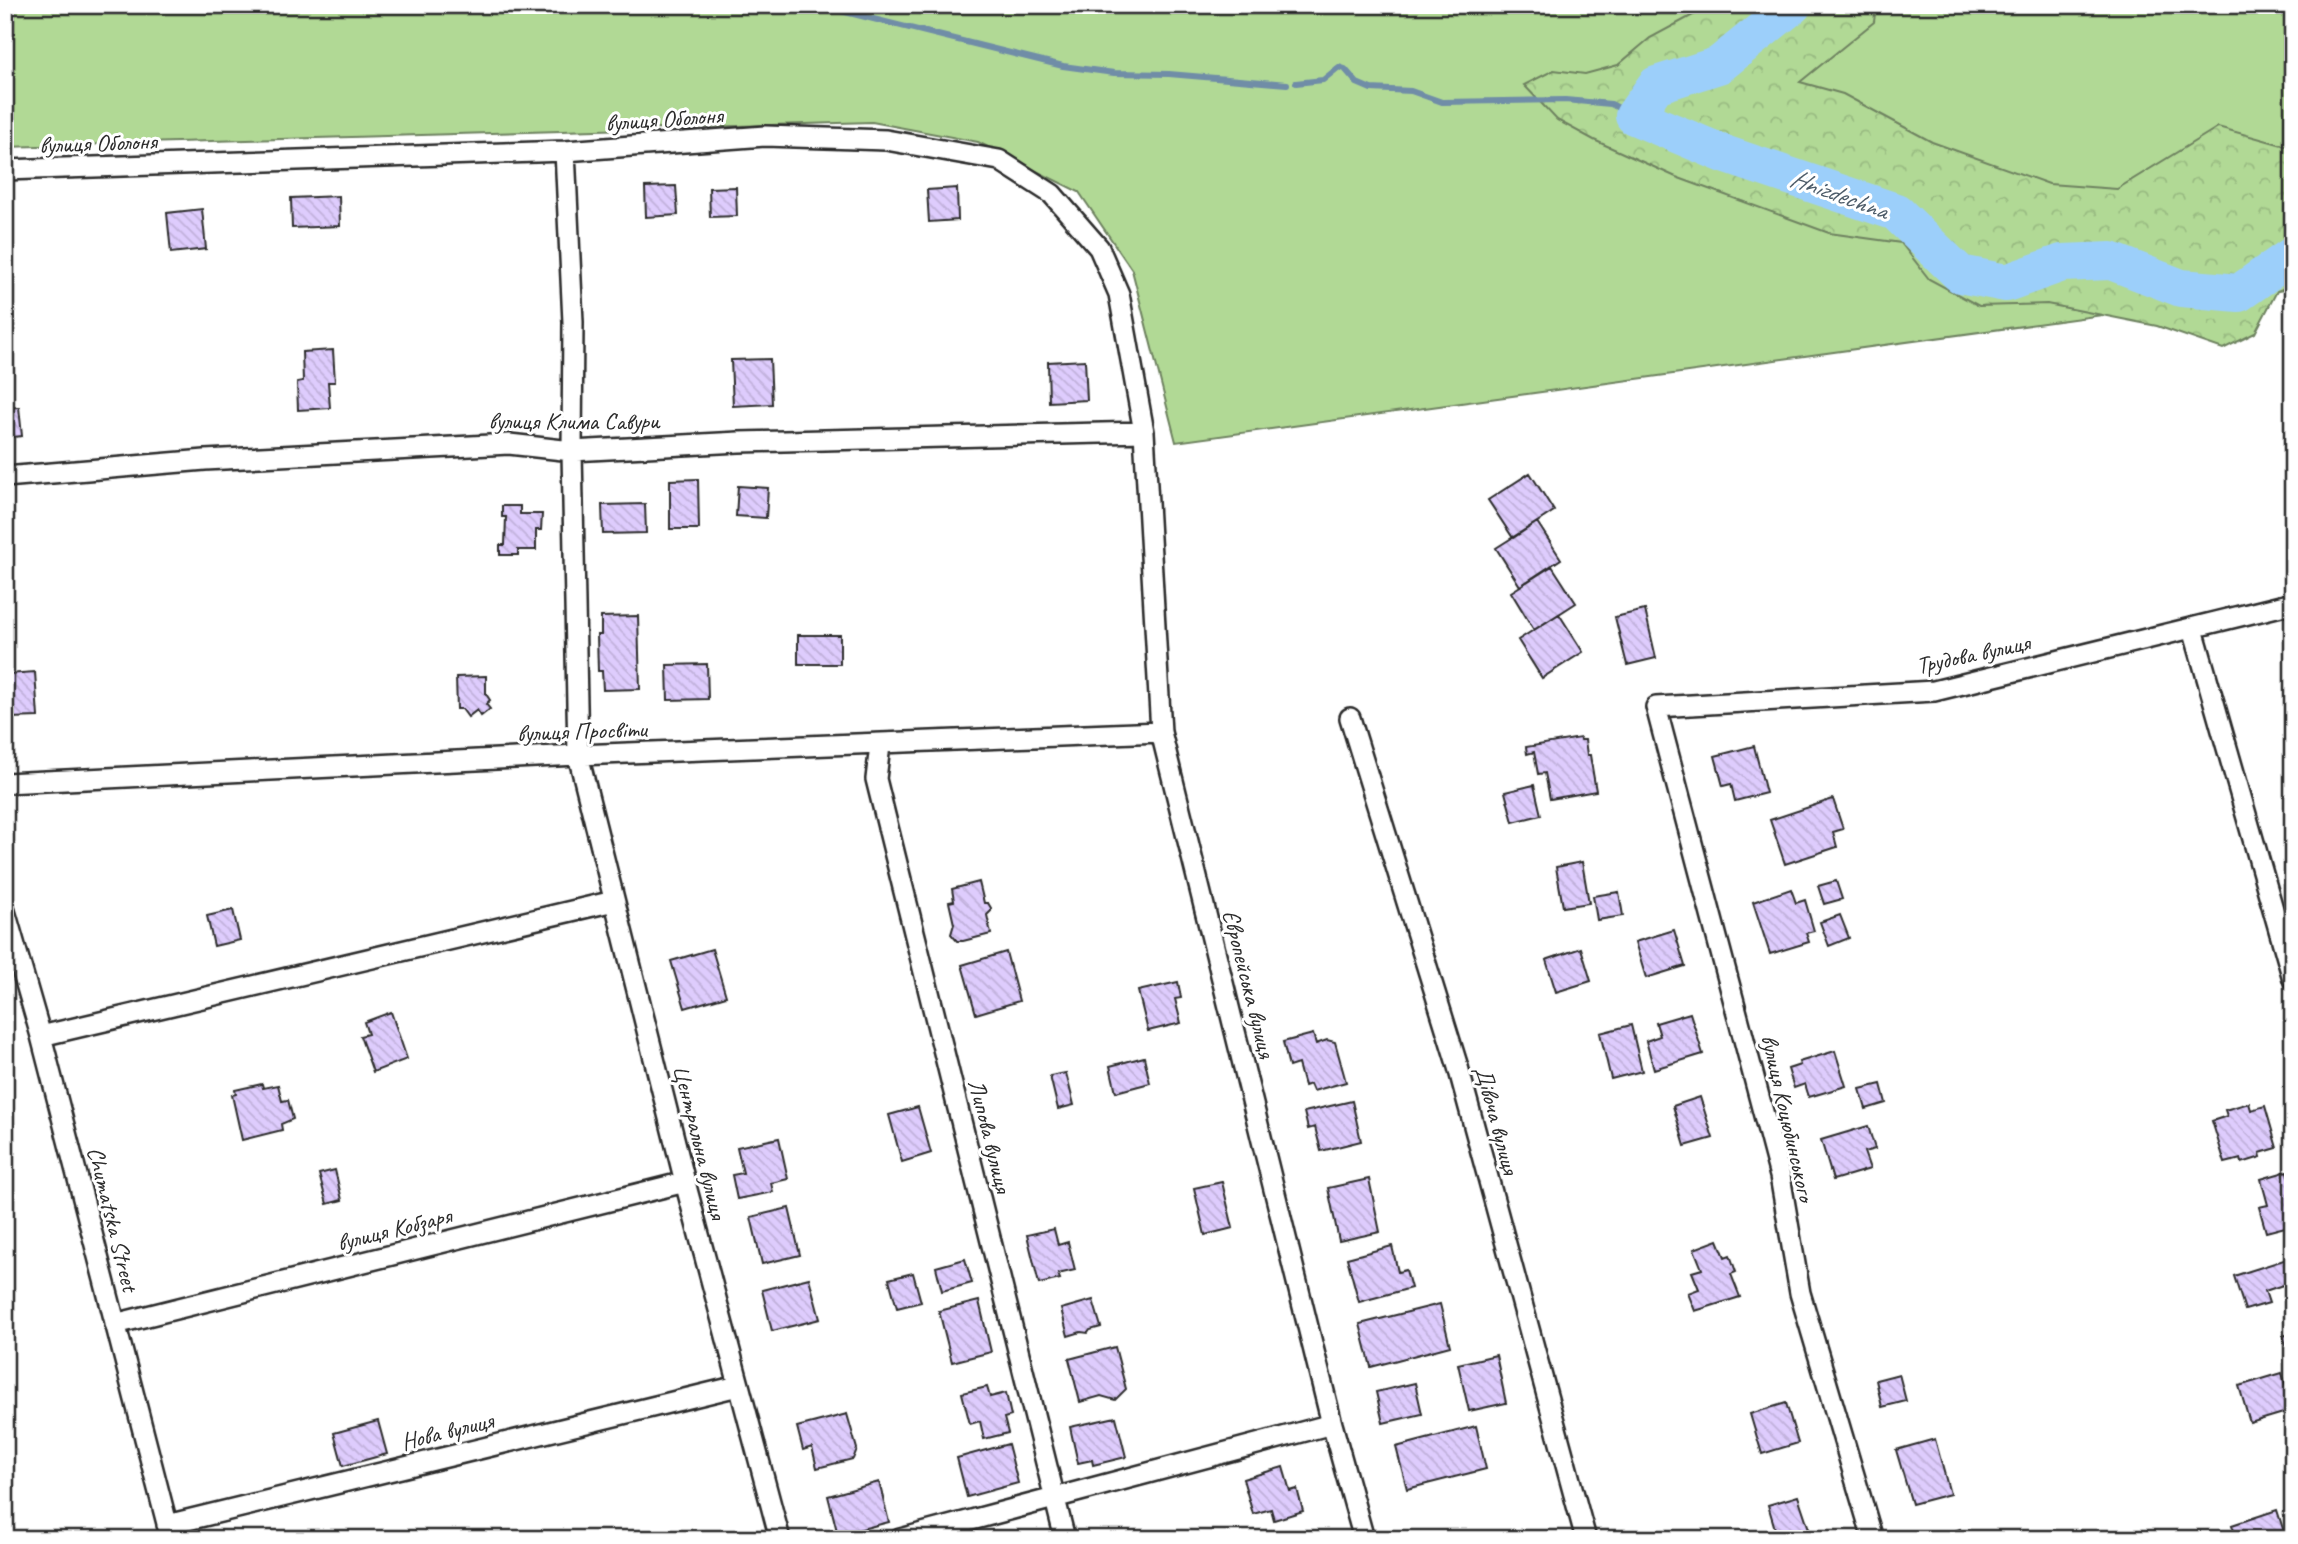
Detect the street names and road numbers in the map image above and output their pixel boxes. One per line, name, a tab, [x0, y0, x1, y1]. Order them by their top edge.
street label: вулиця Оболоня	[604, 100, 725, 138]
street label: вулиця Оболоня	[39, 126, 159, 160]
street label: вулиця Клима Савури	[488, 406, 661, 436]
street label: Трудова вулиця	[1913, 627, 2034, 681]
street label: вулиця Просвіти	[517, 714, 650, 748]
street label: Європейська вулиця	[1216, 907, 1282, 1063]
street label: вулиця Коцюбинського	[1754, 1032, 1822, 1207]
street label: Центральна вулиця	[666, 1062, 734, 1224]
street label: Дівоча вулиця	[1468, 1063, 1526, 1179]
street label: Липова вулиця	[961, 1076, 1019, 1197]
street label: Chumatska Street	[81, 1144, 146, 1296]
street label: вулиця Кобзаря	[334, 1200, 456, 1258]
street label: Нова вулиця	[398, 1405, 498, 1457]

